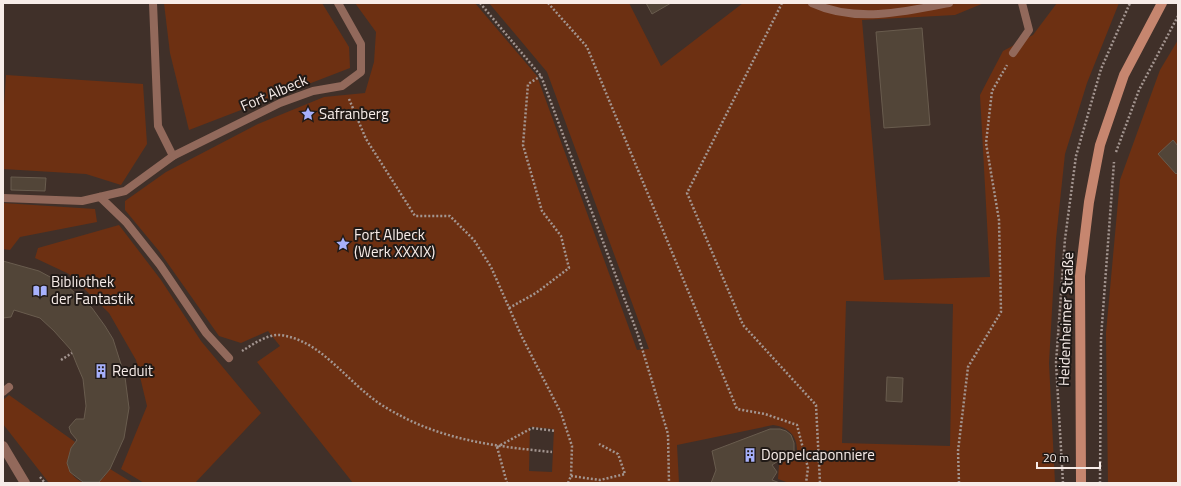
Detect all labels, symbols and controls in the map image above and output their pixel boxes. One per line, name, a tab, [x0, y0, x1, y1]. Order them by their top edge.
street label: Fort Albeck	[237, 68, 311, 117]
place label: Safranberg	[319, 102, 389, 125]
place icon: Safranberg	[300, 106, 316, 122]
place label: Fort Albeck (Werk XXXIX)	[354, 223, 435, 263]
place icon: Fort Albeck (Werk XXXIX)	[335, 236, 351, 252]
street label: Heidenheimer Straße	[1052, 252, 1079, 386]
place label: Bibliothek der Fantastik	[51, 270, 133, 310]
library icon: Bibliothek der Fantastik	[32, 283, 48, 299]
place label: Reduit	[112, 359, 154, 382]
building icon: Reduit	[93, 363, 109, 379]
place label: Doppelcaponniere	[761, 443, 875, 466]
scale bar	[1037, 444, 1100, 470]
building icon: Doppelcaponniere	[742, 447, 758, 463]
text: 20 m	[1043, 448, 1069, 467]

